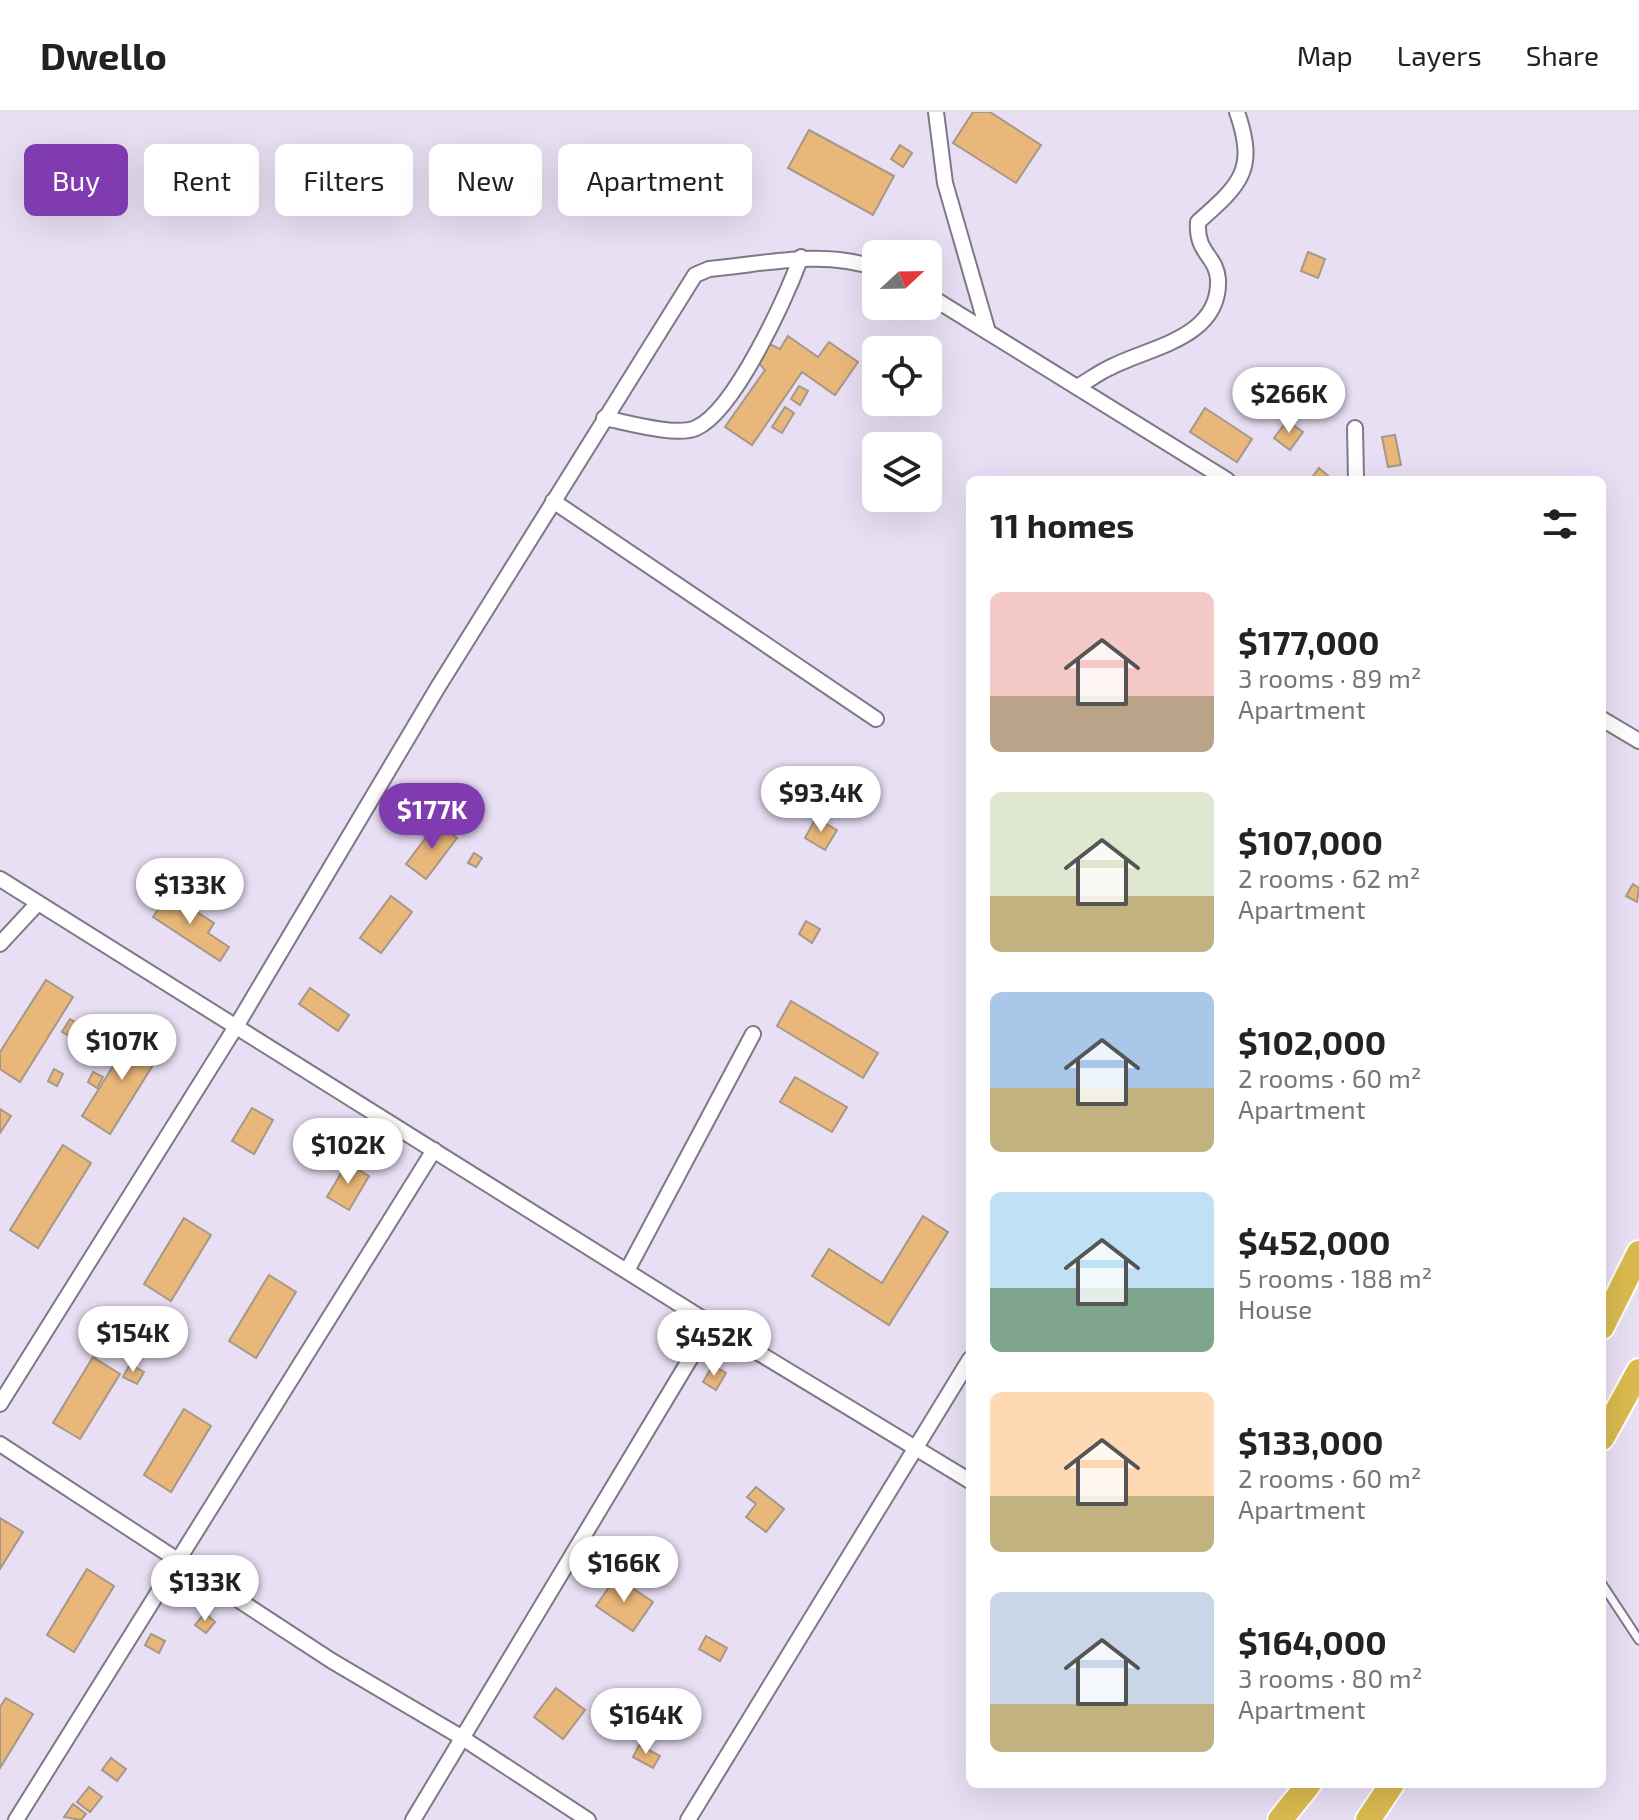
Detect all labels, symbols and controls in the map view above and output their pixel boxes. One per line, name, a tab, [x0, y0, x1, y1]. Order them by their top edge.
text: Dwello	[40, 32, 167, 78]
text: Map	[1297, 38, 1353, 72]
text: Layers	[1397, 38, 1482, 72]
text: Share	[1526, 38, 1599, 72]
chip: Buy	[24, 144, 128, 216]
chip: Rent	[144, 144, 259, 216]
chip: Filters	[275, 144, 413, 216]
chip: New	[429, 144, 542, 216]
chip: Apartment	[558, 144, 752, 216]
north arrow	[862, 240, 942, 320]
map controls	[862, 240, 942, 512]
button: locate	[862, 336, 942, 416]
pin: $266K	[1233, 367, 1345, 435]
text: $266K	[1250, 377, 1328, 408]
button: layers	[862, 432, 942, 512]
icon: filters	[1538, 502, 1582, 546]
text: 11 homes	[990, 504, 1134, 545]
text: $177,000	[1238, 621, 1380, 662]
icon: home	[1054, 624, 1150, 720]
text: 3 rooms · 89 m²	[1238, 662, 1422, 693]
text: Apartment	[1238, 693, 1366, 724]
pin: $93.4K	[756, 766, 886, 834]
text: $93.4K	[779, 776, 863, 807]
pin: $177K	[376, 783, 488, 851]
text: $177K	[397, 793, 467, 824]
text: $107,000	[1238, 821, 1383, 862]
icon: home	[1054, 824, 1150, 920]
pin: $133K	[134, 858, 246, 926]
text: 2 rooms · 62 m²	[1238, 862, 1421, 893]
text: $133K	[154, 868, 226, 899]
text: Apartment	[1238, 893, 1366, 924]
pin: $107K	[66, 1014, 178, 1082]
text: $102,000	[1238, 1021, 1386, 1062]
text: $107K	[86, 1024, 158, 1055]
icon: home	[1054, 1024, 1150, 1120]
text: 2 rooms · 60 m²	[1238, 1062, 1422, 1093]
text: Apartment	[1238, 1093, 1366, 1124]
pin: $102K	[292, 1118, 404, 1186]
text: $102K	[311, 1128, 385, 1159]
text: $452,000	[1238, 1221, 1391, 1262]
icon: home	[1054, 1224, 1150, 1320]
text: 5 rooms · 188 m²	[1238, 1262, 1432, 1293]
text: House	[1238, 1293, 1312, 1324]
pin: $154K	[77, 1306, 189, 1374]
pin: $452K	[658, 1310, 770, 1378]
text: $154K	[96, 1316, 170, 1347]
text: $452K	[675, 1320, 753, 1351]
text: $133,000	[1238, 1421, 1384, 1462]
icon: home	[1054, 1424, 1150, 1520]
text: 2 rooms · 60 m²	[1238, 1462, 1422, 1493]
text: Apartment	[1238, 1493, 1366, 1524]
pin: $166K	[568, 1536, 680, 1604]
text: $166K	[587, 1546, 661, 1577]
pin: $133K	[149, 1555, 261, 1623]
text: $133K	[169, 1565, 241, 1596]
text: $164,000	[1238, 1621, 1387, 1662]
icon: home	[1054, 1624, 1150, 1720]
text: 3 rooms · 80 m²	[1238, 1662, 1422, 1693]
pin: $164K	[590, 1688, 702, 1756]
text: Apartment	[1238, 1693, 1366, 1724]
text: $164K	[609, 1698, 683, 1729]

